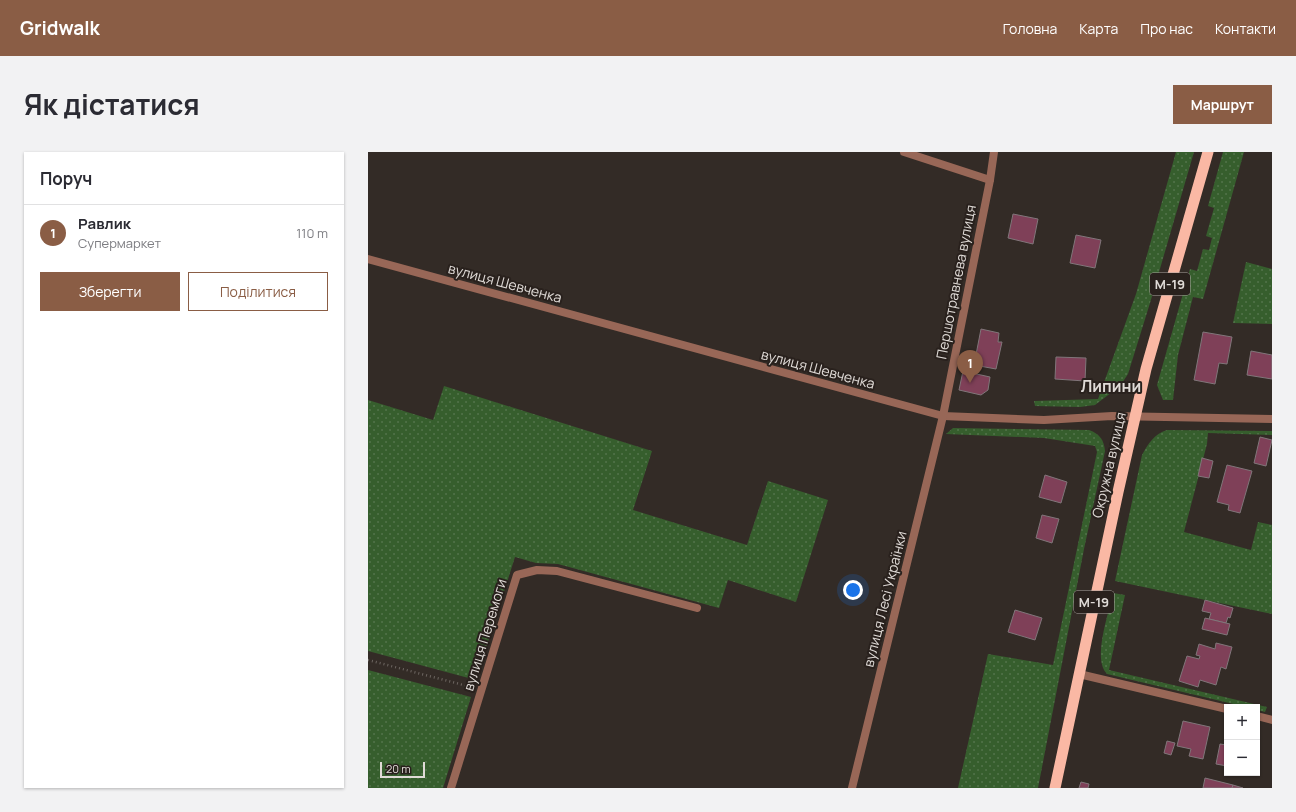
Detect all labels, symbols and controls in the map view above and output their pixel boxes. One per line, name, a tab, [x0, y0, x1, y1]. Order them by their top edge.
text: Gridwalk	[20, 15, 100, 41]
text: Головна	[1003, 19, 1057, 38]
text: Карта	[1079, 19, 1118, 38]
text: Про нас	[1140, 19, 1193, 38]
text: Контакти	[1215, 19, 1276, 38]
text: Як дістатися	[24, 85, 200, 123]
button: Маршрут	[1173, 85, 1272, 124]
text: Поруч	[40, 167, 92, 190]
street label: Першотравнева вулиця	[931, 203, 980, 361]
text: Равлик	[78, 213, 131, 234]
text: 1	[50, 224, 56, 242]
text: 110 m	[296, 224, 328, 242]
text: Супермаркет	[78, 234, 161, 252]
street label: вулиця Шевченка	[446, 258, 564, 307]
button: Зберегти	[40, 272, 180, 311]
button: Поділитися	[188, 272, 328, 311]
road number: М-19	[1150, 273, 1190, 295]
street label: вулиця Шевченка	[759, 344, 877, 393]
pin: 1	[957, 350, 983, 383]
district label: Липини	[1081, 375, 1141, 397]
street label: Окружна вулиця	[1087, 410, 1130, 520]
street label: вулиця Лесі Українки	[858, 529, 911, 669]
street label: вулиця Перемоги	[458, 576, 511, 693]
your location	[843, 580, 863, 600]
road number: М-19	[1074, 591, 1114, 613]
map controls	[1224, 704, 1260, 776]
button: +	[1224, 704, 1260, 740]
button: −	[1224, 740, 1260, 776]
scale bar	[380, 760, 425, 779]
text: 20 m	[386, 761, 411, 776]

